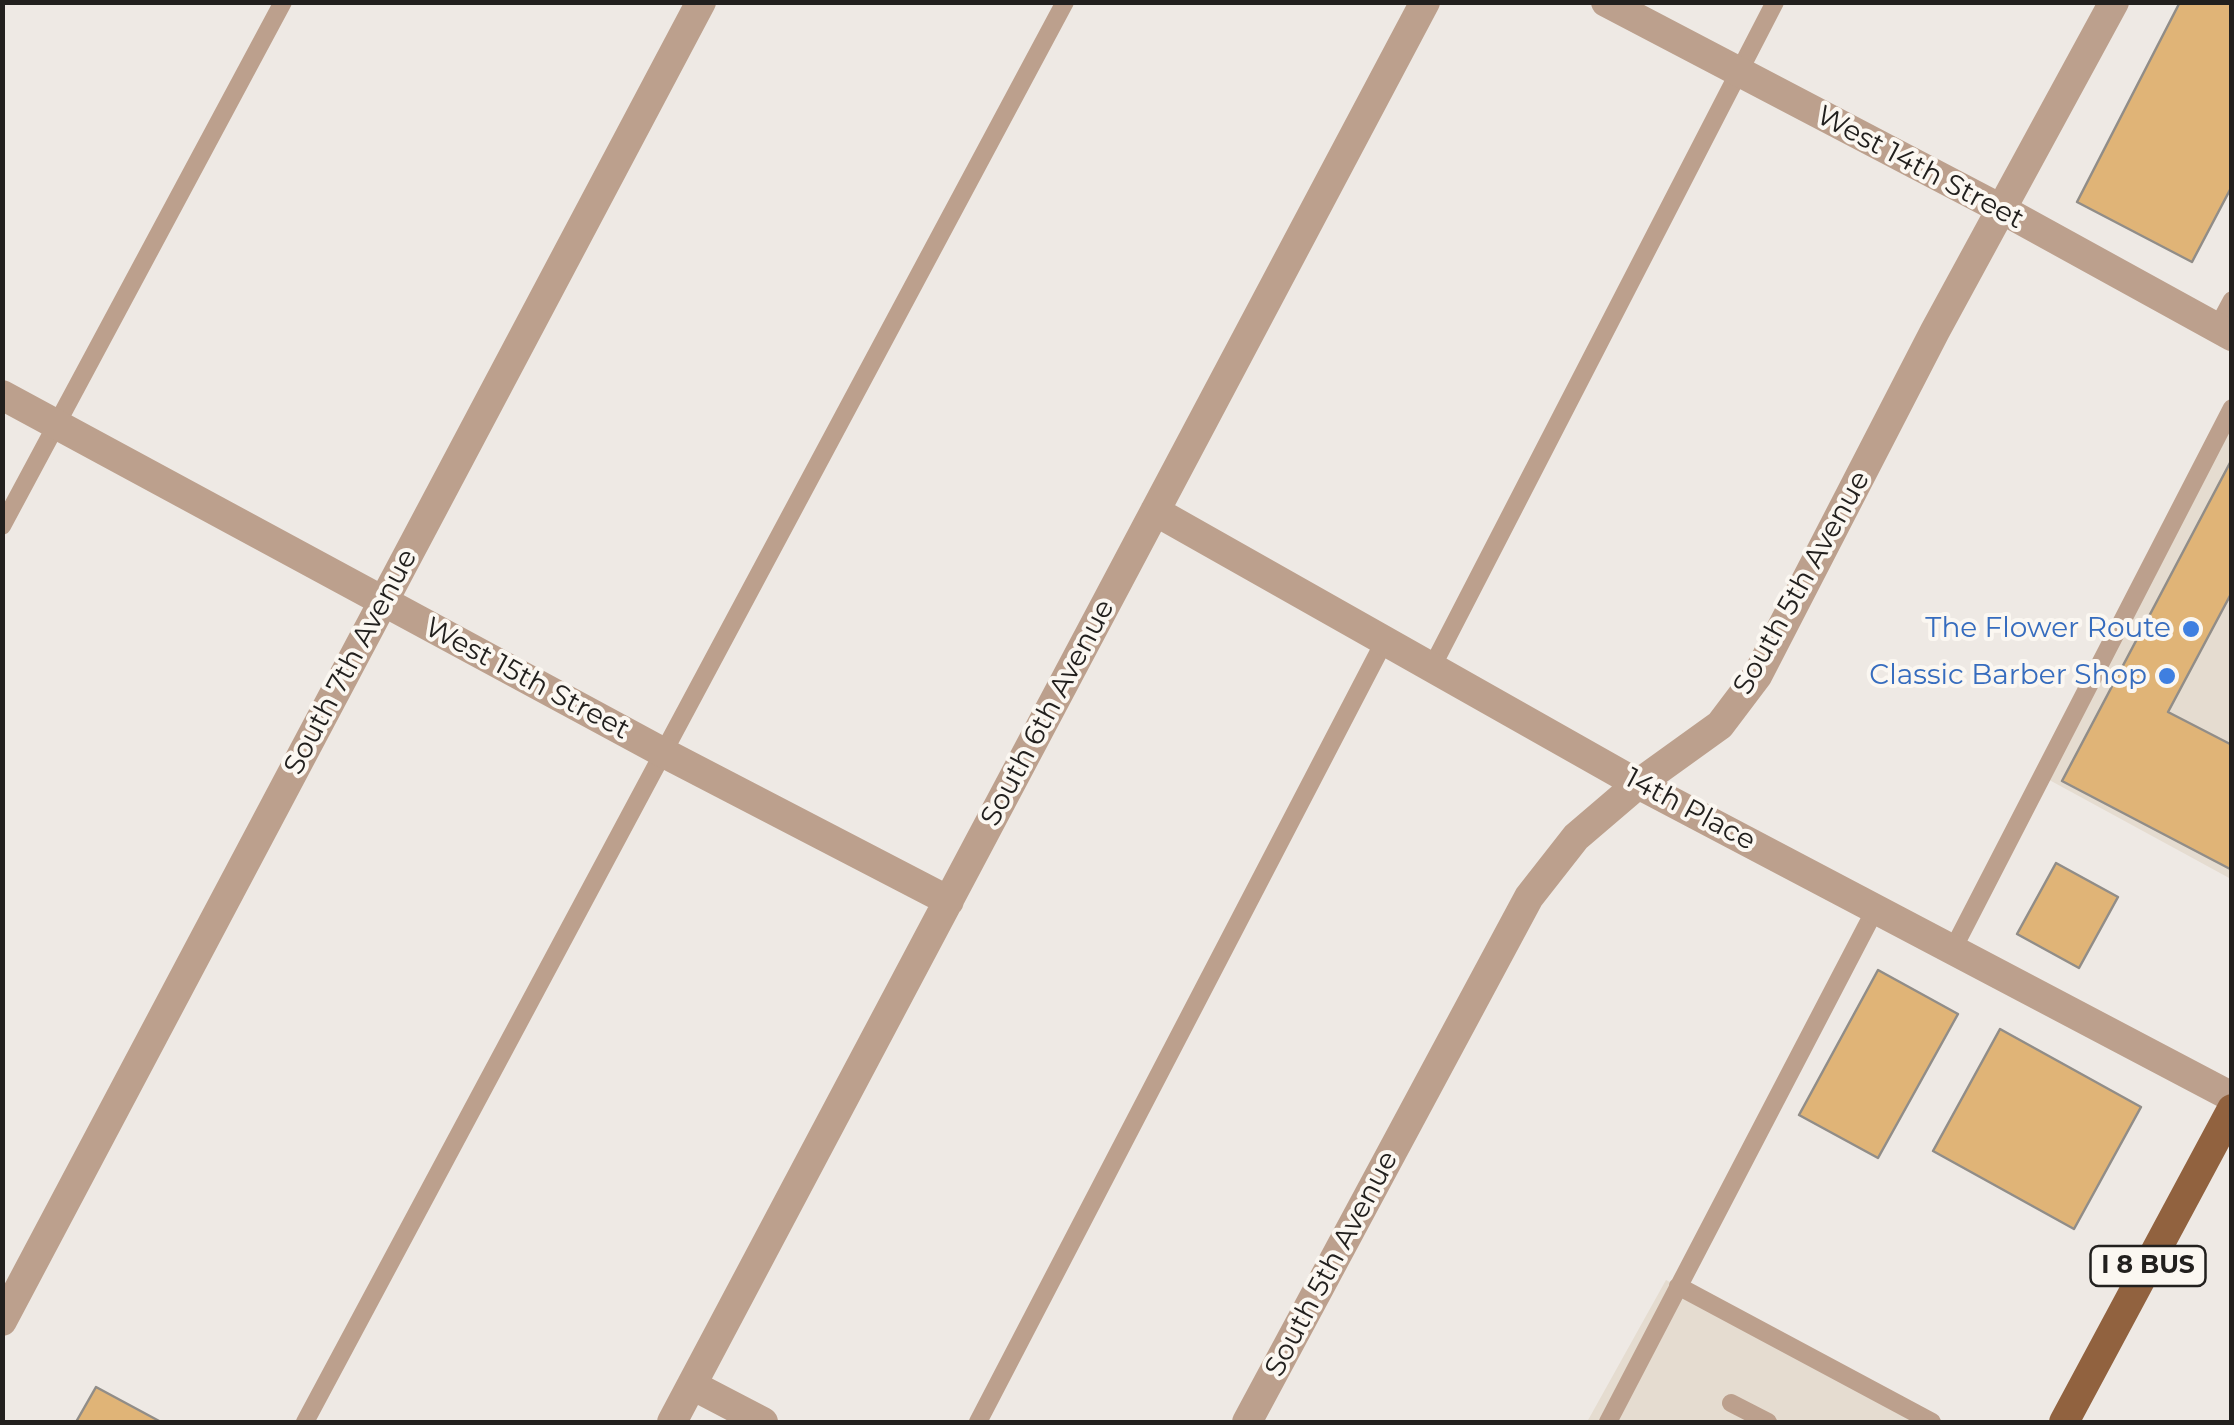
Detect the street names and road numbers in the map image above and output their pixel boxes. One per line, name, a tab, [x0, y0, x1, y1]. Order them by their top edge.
street label: West 14th Street	[1811, 99, 2029, 237]
street label: South 5th Avenue	[1727, 465, 1877, 701]
street label: South 7th Avenue	[277, 543, 425, 781]
street label: South 6th Avenue	[974, 594, 1122, 832]
street label: West 15th Street	[419, 611, 635, 747]
street label: 14th Place	[1619, 762, 1761, 858]
street label: South 5th Avenue	[1258, 1146, 1406, 1382]
road number: I 8 BUS	[2090, 1246, 2206, 1286]

